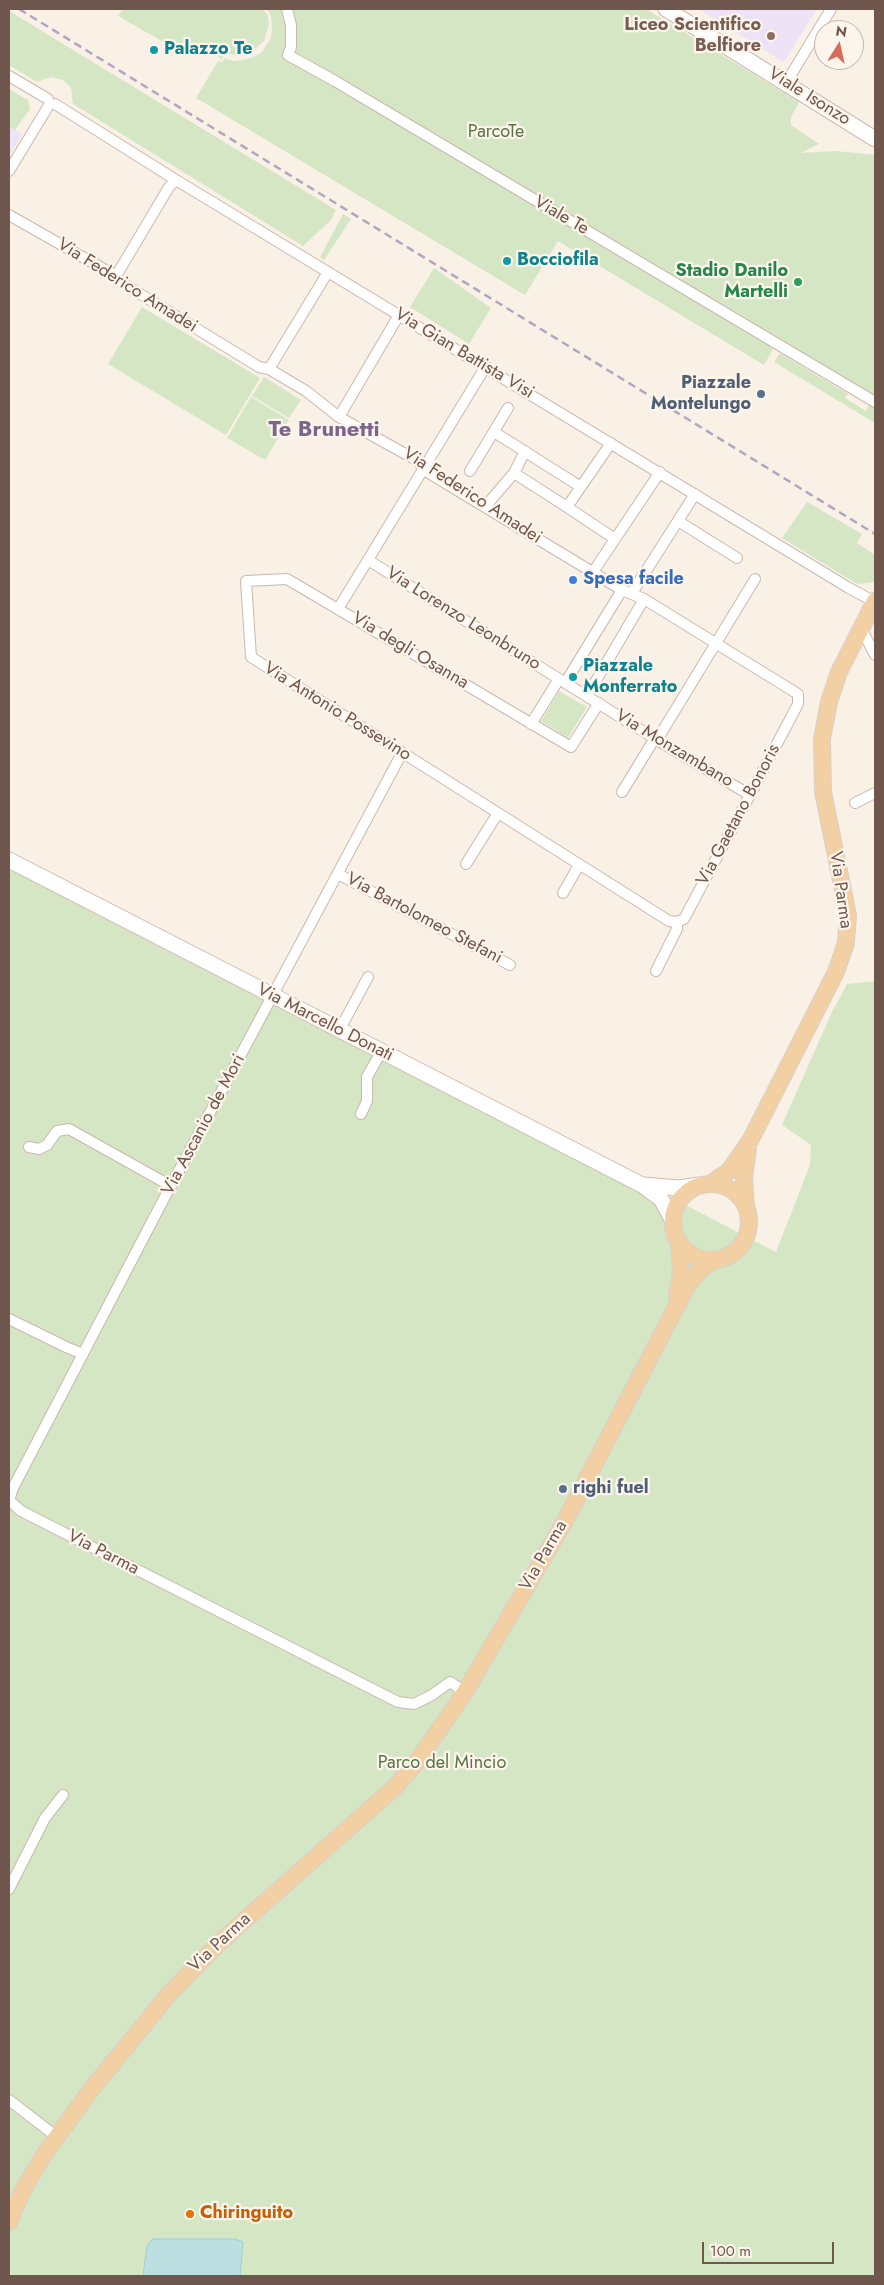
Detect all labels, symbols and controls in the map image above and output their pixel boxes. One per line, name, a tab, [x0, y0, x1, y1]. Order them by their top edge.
place label: Liceo Scientifico Belfiore	[624, 15, 761, 58]
north arrow	[814, 20, 864, 70]
text: N	[834, 20, 849, 42]
marker: Liceo Scientifico Belfiore	[765, 30, 777, 42]
place label: Palazzo Te	[164, 39, 253, 61]
marker: Palazzo Te	[148, 44, 160, 56]
street label: Viale Isonzo	[764, 63, 854, 131]
park label: ParcoTe	[468, 122, 524, 144]
street label: Viale Te	[530, 192, 592, 240]
street label: Via Federico Amadei	[53, 234, 201, 338]
place label: Bocciofila	[517, 250, 599, 272]
marker: Bocciofila	[501, 255, 513, 267]
place label: Stadio Danilo Martelli	[676, 261, 788, 304]
marker: Stadio Danilo Martelli	[792, 276, 804, 288]
street label: Via Gian Battista Visi	[390, 304, 538, 404]
place label: Piazzale Montelungo	[651, 373, 751, 416]
marker: Piazzale Montelungo	[755, 388, 767, 400]
district label: Te Brunetti	[269, 418, 379, 444]
street label: Via Federico Amadei	[398, 443, 546, 549]
street label: Via Lorenzo Leonbruno	[382, 563, 544, 675]
place label: Spesa facile	[583, 569, 684, 591]
marker: Spesa facile	[567, 574, 579, 586]
street label: Via degli Osanna	[348, 608, 472, 694]
place label: Piazzale Monferrato	[583, 656, 677, 699]
street label: Via Antonio Possevino	[259, 658, 415, 766]
marker: Piazzale Monferrato	[567, 671, 579, 683]
street label: Via Monzambano	[611, 705, 737, 793]
street label: Via Gaetano Bonoris	[693, 740, 785, 890]
street label: Via Parma	[824, 850, 856, 930]
street label: Via Bartolomeo Stefani	[342, 869, 506, 969]
street label: Via Marcello Donati	[253, 979, 397, 1067]
street label: Via Ascanio de Mori	[158, 1051, 250, 1199]
place label: righi fuel	[573, 1478, 649, 1500]
marker: righi fuel	[557, 1483, 569, 1495]
street label: Via Parma	[515, 1517, 573, 1595]
street label: Via Parma	[64, 1526, 142, 1580]
park label: Parco del Mincio	[378, 1753, 506, 1775]
street label: Via Parma	[184, 1909, 256, 1977]
place label: Chiringuito	[200, 2203, 293, 2225]
marker: Chiringuito	[184, 2208, 196, 2220]
scale bar	[704, 2232, 836, 2264]
text: 100 m	[710, 2240, 751, 2262]

